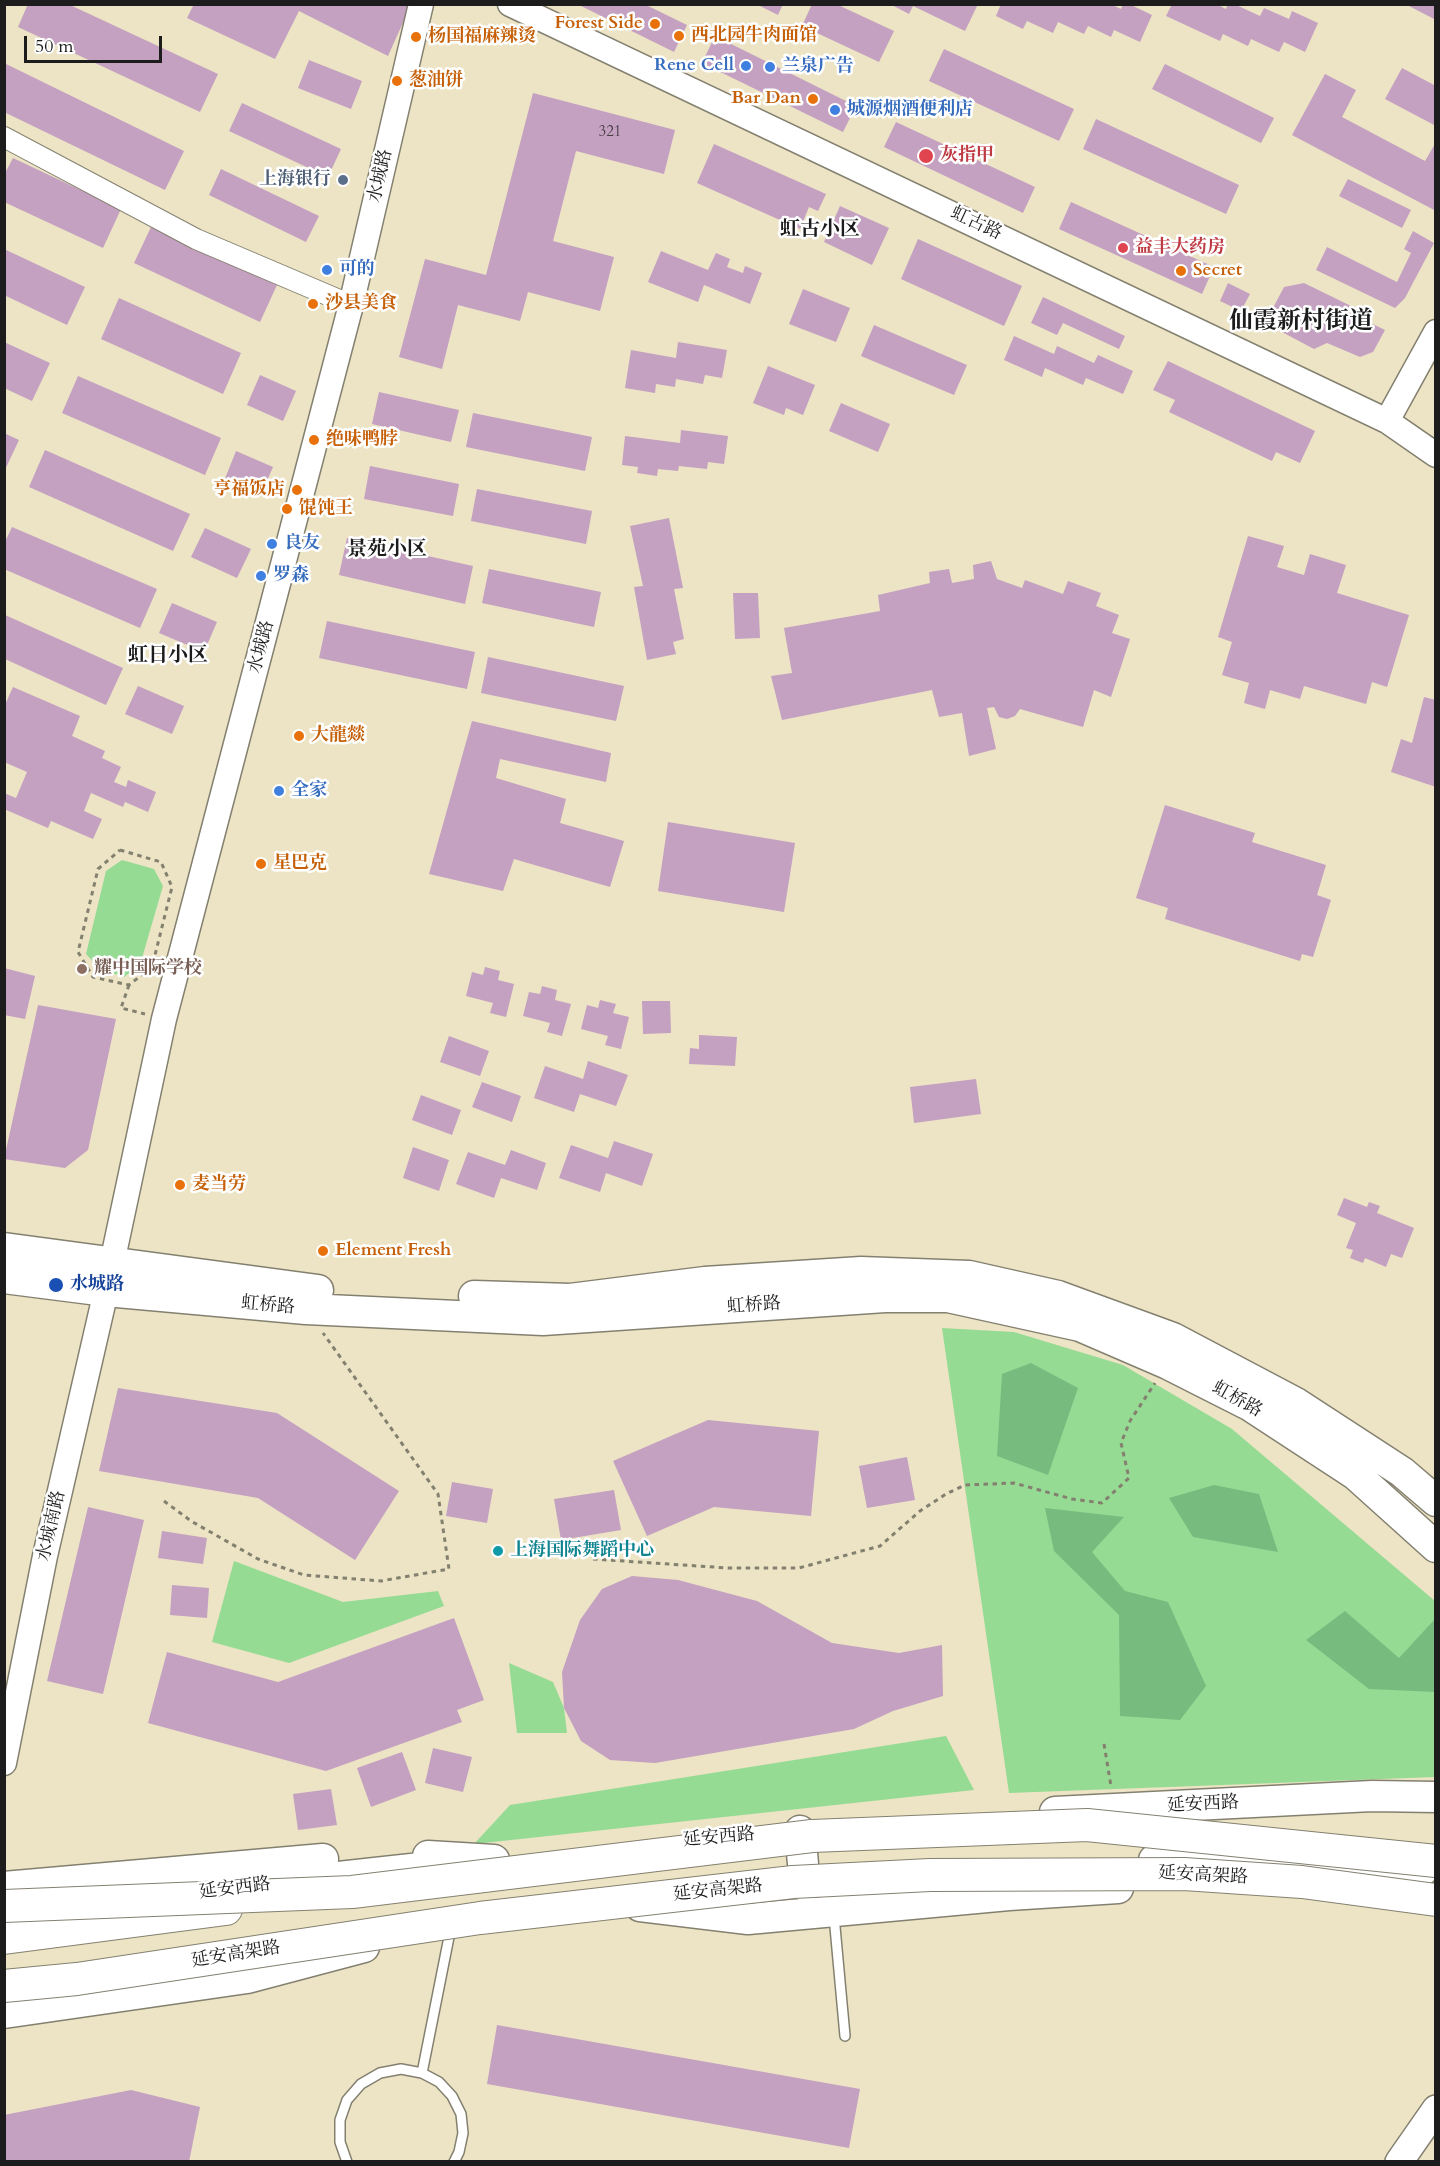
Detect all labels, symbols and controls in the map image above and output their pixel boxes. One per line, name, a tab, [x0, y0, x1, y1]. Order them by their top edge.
place label: Forest Side	[555, 13, 643, 35]
marker: Forest Side	[648, 17, 662, 31]
scale bar	[27, 24, 165, 62]
place label: 西北园牛肉面馆	[691, 25, 817, 47]
place label: 杨国福麻辣烫	[428, 26, 536, 48]
marker: 西北园牛肉面馆	[672, 29, 686, 43]
marker: 杨国福麻辣烫	[409, 30, 423, 44]
text: 50 m	[35, 34, 74, 59]
place label: Rene Cell	[654, 55, 734, 77]
place label: 兰泉广告	[782, 56, 854, 78]
marker: Rene Cell	[739, 59, 753, 73]
marker: 兰泉广告	[763, 60, 777, 74]
place label: 葱油饼	[409, 70, 463, 92]
marker: 葱油饼	[390, 74, 404, 88]
place label: Bar Dan	[731, 88, 801, 110]
marker: Bar Dan	[806, 92, 820, 106]
place label: 城源烟酒便利店	[847, 99, 973, 121]
marker: 城源烟酒便利店	[828, 103, 842, 117]
house number: 321	[598, 124, 622, 142]
place label: 灰指甲	[940, 145, 994, 167]
street label: 水城路	[364, 147, 398, 205]
marker: 灰指甲	[917, 147, 935, 165]
place label: 上海银行	[259, 169, 331, 191]
marker: 上海银行	[336, 173, 350, 187]
street label: 虹古路	[947, 203, 1005, 245]
district label: 虹古小区	[780, 218, 860, 242]
place label: 益丰大药房	[1135, 237, 1225, 259]
marker: 益丰大药房	[1116, 241, 1130, 255]
place label: 可的	[339, 259, 375, 281]
place label: Secret	[1193, 260, 1242, 282]
marker: 可的	[320, 263, 334, 277]
marker: Secret	[1174, 264, 1188, 278]
place label: 沙县美食	[325, 293, 397, 315]
marker: 沙县美食	[306, 297, 320, 311]
district label: 仙霞新村街道	[1229, 308, 1373, 336]
place label: 绝味鸭脖	[326, 429, 398, 451]
marker: 绝味鸭脖	[307, 433, 321, 447]
place label: 亨福饭店	[213, 479, 285, 501]
marker: 亨福饭店	[290, 483, 304, 497]
place label: 馄饨王	[299, 498, 353, 520]
marker: 馄饨王	[280, 502, 294, 516]
place label: 良友	[284, 533, 320, 555]
marker: 良友	[265, 537, 279, 551]
district label: 景苑小区	[347, 538, 427, 562]
place label: 罗森	[273, 565, 309, 587]
marker: 罗森	[254, 569, 268, 583]
street label: 水城路	[245, 618, 279, 676]
district label: 虹日小区	[128, 644, 208, 668]
place label: 大龍燚	[311, 725, 365, 747]
marker: 大龍燚	[292, 729, 306, 743]
place label: 全家	[291, 780, 327, 802]
marker: 全家	[272, 784, 286, 798]
place label: 星巴克	[273, 853, 327, 875]
marker: 星巴克	[254, 857, 268, 871]
place label: 耀中国际学校	[94, 958, 202, 980]
marker: 耀中国际学校	[75, 962, 89, 976]
place label: 麦当劳	[192, 1174, 246, 1196]
marker: 麦当劳	[173, 1178, 187, 1192]
place label: Element Fresh	[335, 1240, 451, 1262]
marker: Element Fresh	[316, 1244, 330, 1258]
place label: 水城路	[70, 1274, 124, 1296]
marker: 水城路	[47, 1276, 65, 1294]
street label: 虹桥路	[240, 1293, 296, 1319]
street label: 虹桥路	[726, 1293, 782, 1319]
street label: 虹桥路	[1208, 1377, 1266, 1423]
street label: 水城南路	[33, 1488, 71, 1564]
place label: 上海国际舞蹈中心	[510, 1540, 654, 1562]
marker: 上海国际舞蹈中心	[491, 1544, 505, 1558]
street label: 延安西路	[1166, 1792, 1240, 1818]
street label: 延安西路	[682, 1824, 756, 1852]
street label: 延安高架路	[1157, 1863, 1249, 1889]
street label: 延安西路	[198, 1874, 272, 1904]
street label: 延安高架路	[672, 1876, 764, 1906]
street label: 延安高架路	[190, 1937, 282, 1973]

